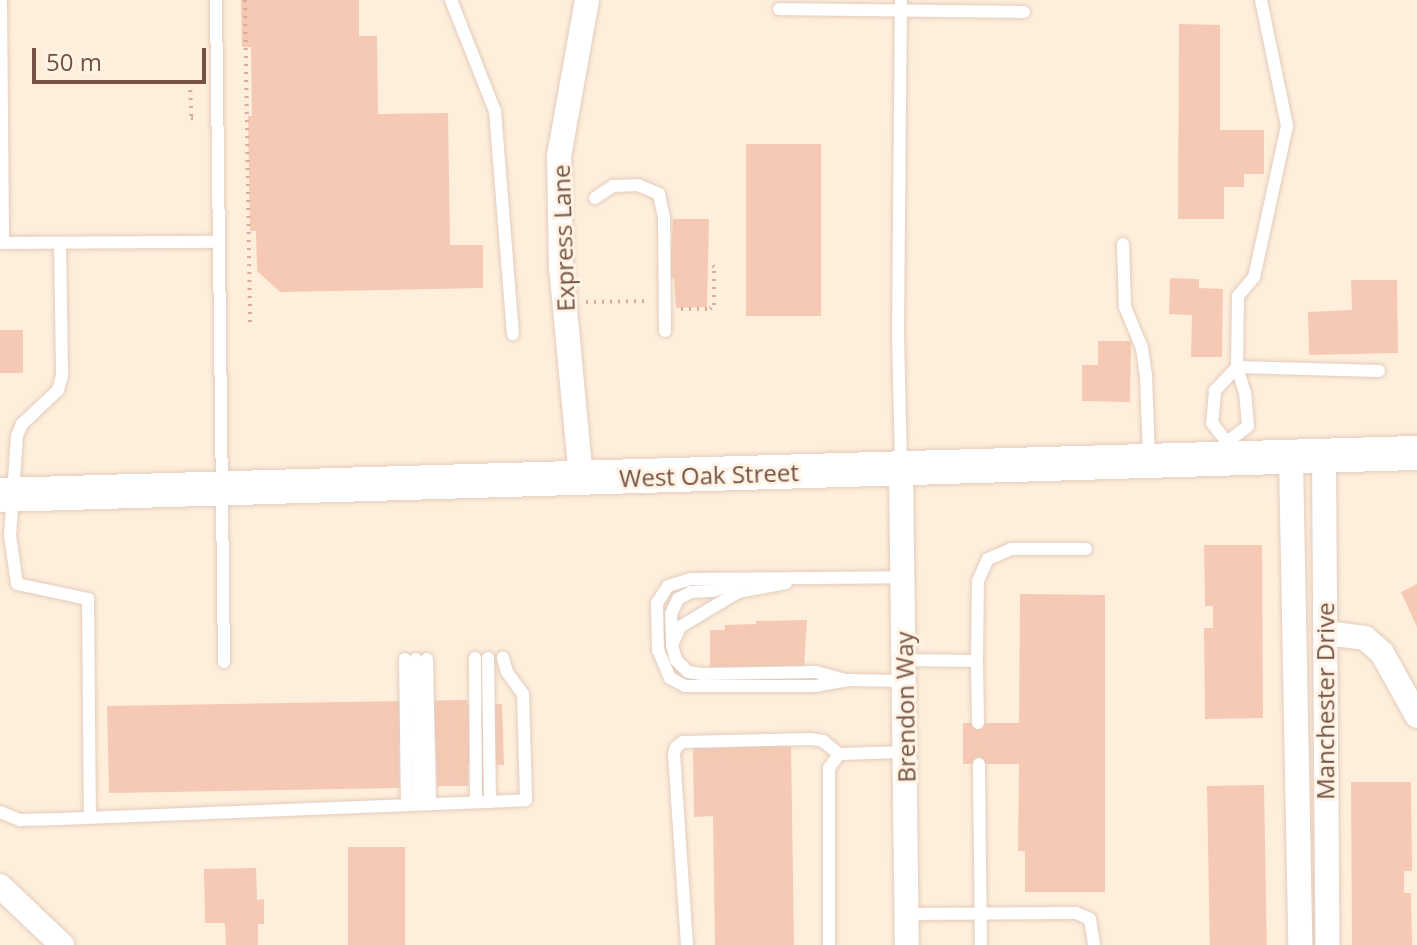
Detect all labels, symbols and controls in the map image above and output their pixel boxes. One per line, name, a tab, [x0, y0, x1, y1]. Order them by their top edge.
scale bar	[36, 32, 210, 82]
text: 50 m	[46, 45, 102, 78]
street label: Express Lane	[546, 164, 580, 312]
street label: West Oak Street	[619, 457, 799, 493]
street label: Manchester Drive	[1311, 602, 1339, 800]
street label: Brendon Way	[889, 631, 921, 783]

